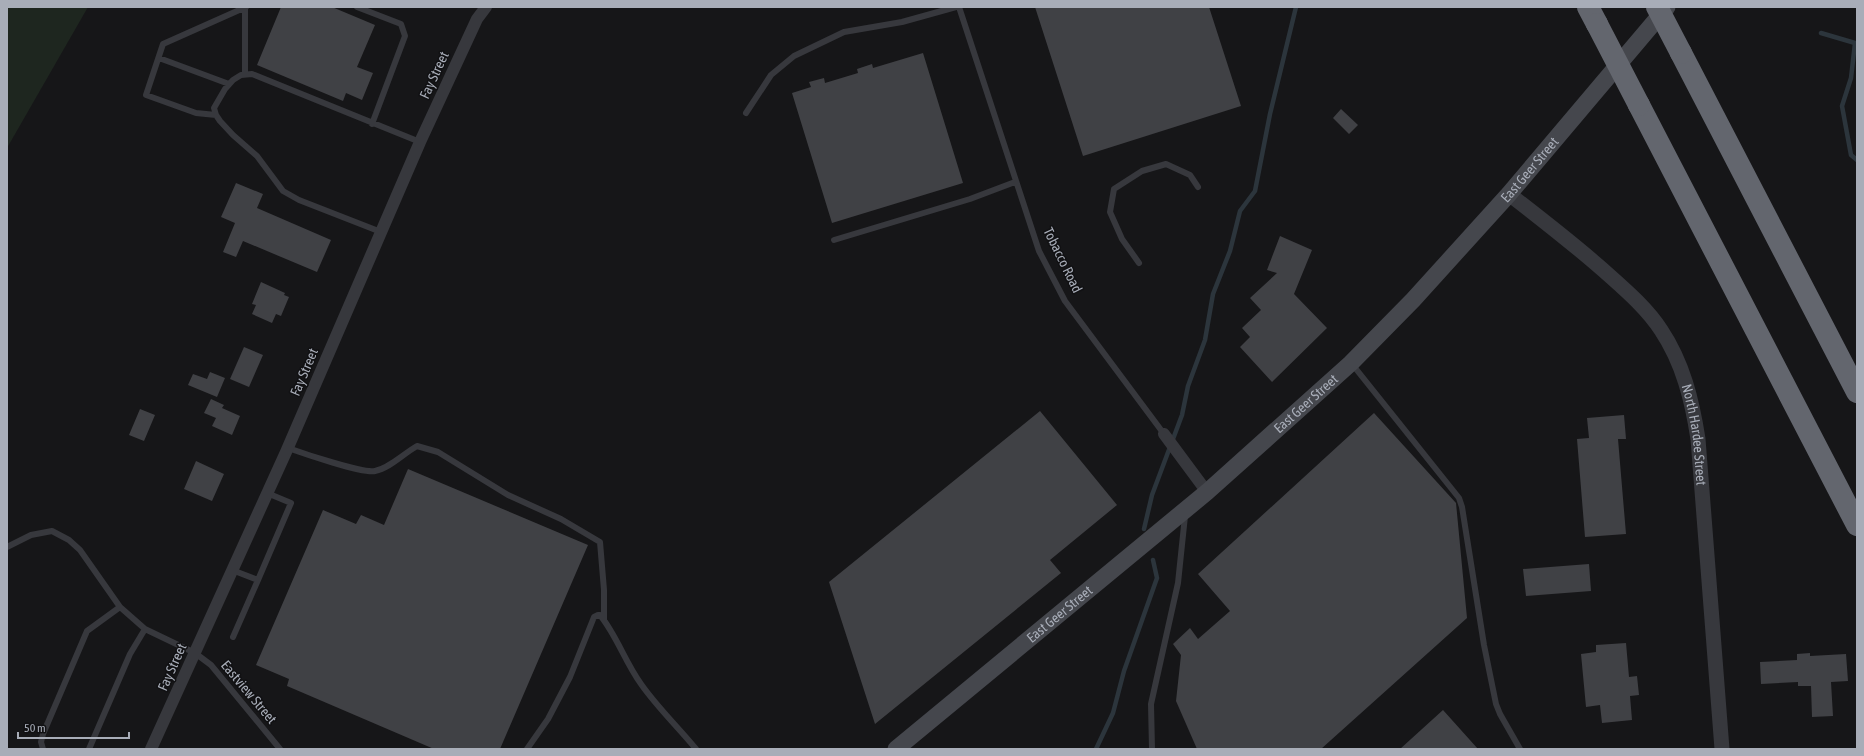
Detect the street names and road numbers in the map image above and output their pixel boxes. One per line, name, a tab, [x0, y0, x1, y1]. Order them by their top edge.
street label: Fay Street	[416, 49, 452, 101]
street label: East Geer Street	[1497, 134, 1562, 206]
street label: Tobacco Road	[1040, 225, 1086, 295]
street label: Fay Street	[287, 346, 321, 398]
street label: East Geer Street	[1270, 371, 1341, 436]
street label: North Hardee Street	[1679, 382, 1710, 486]
street label: East Geer Street	[1023, 582, 1095, 646]
street label: Fay Street	[154, 641, 190, 693]
street label: Eastview Street	[218, 657, 280, 727]

